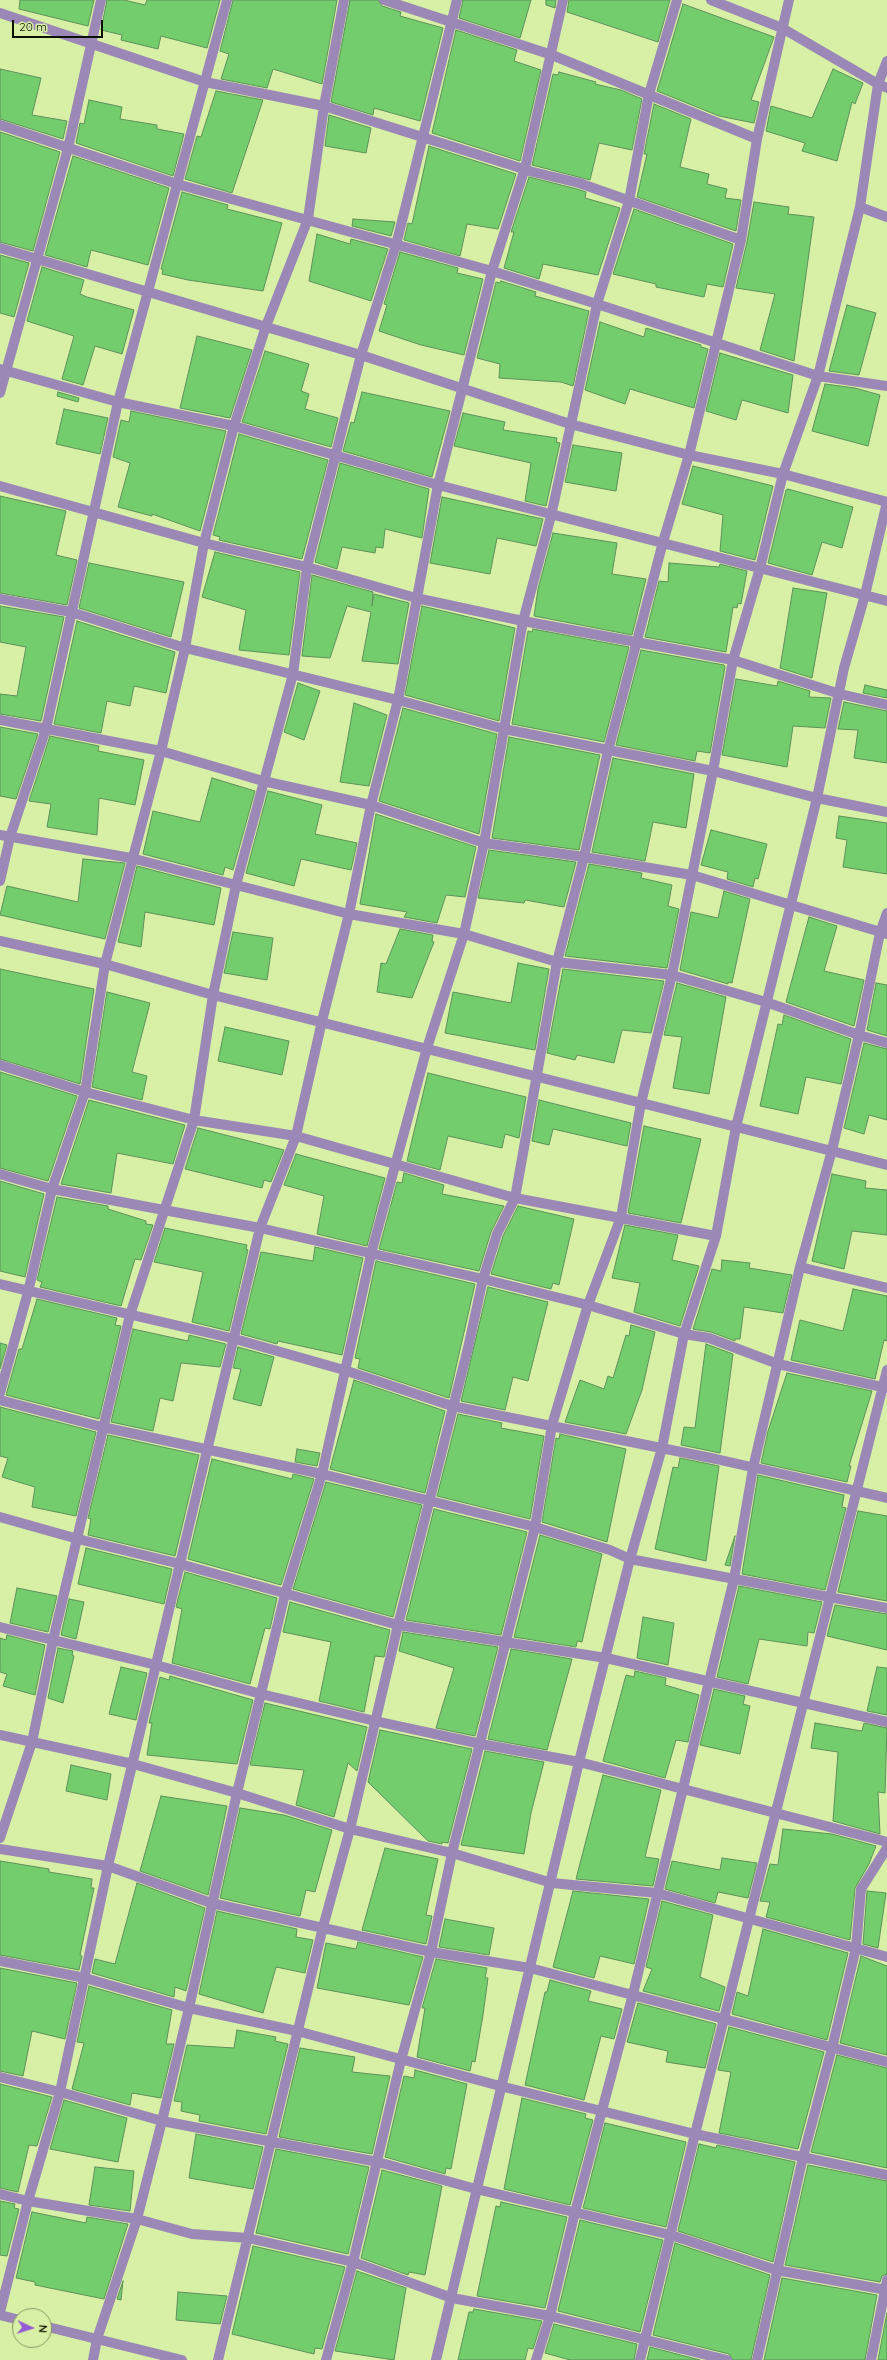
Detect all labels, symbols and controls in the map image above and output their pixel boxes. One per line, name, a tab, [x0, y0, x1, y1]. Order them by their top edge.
scale bar	[14, 12, 105, 38]
text: 20 m	[19, 19, 47, 34]
north arrow	[12, 2308, 52, 2348]
text: N	[36, 2324, 50, 2333]

